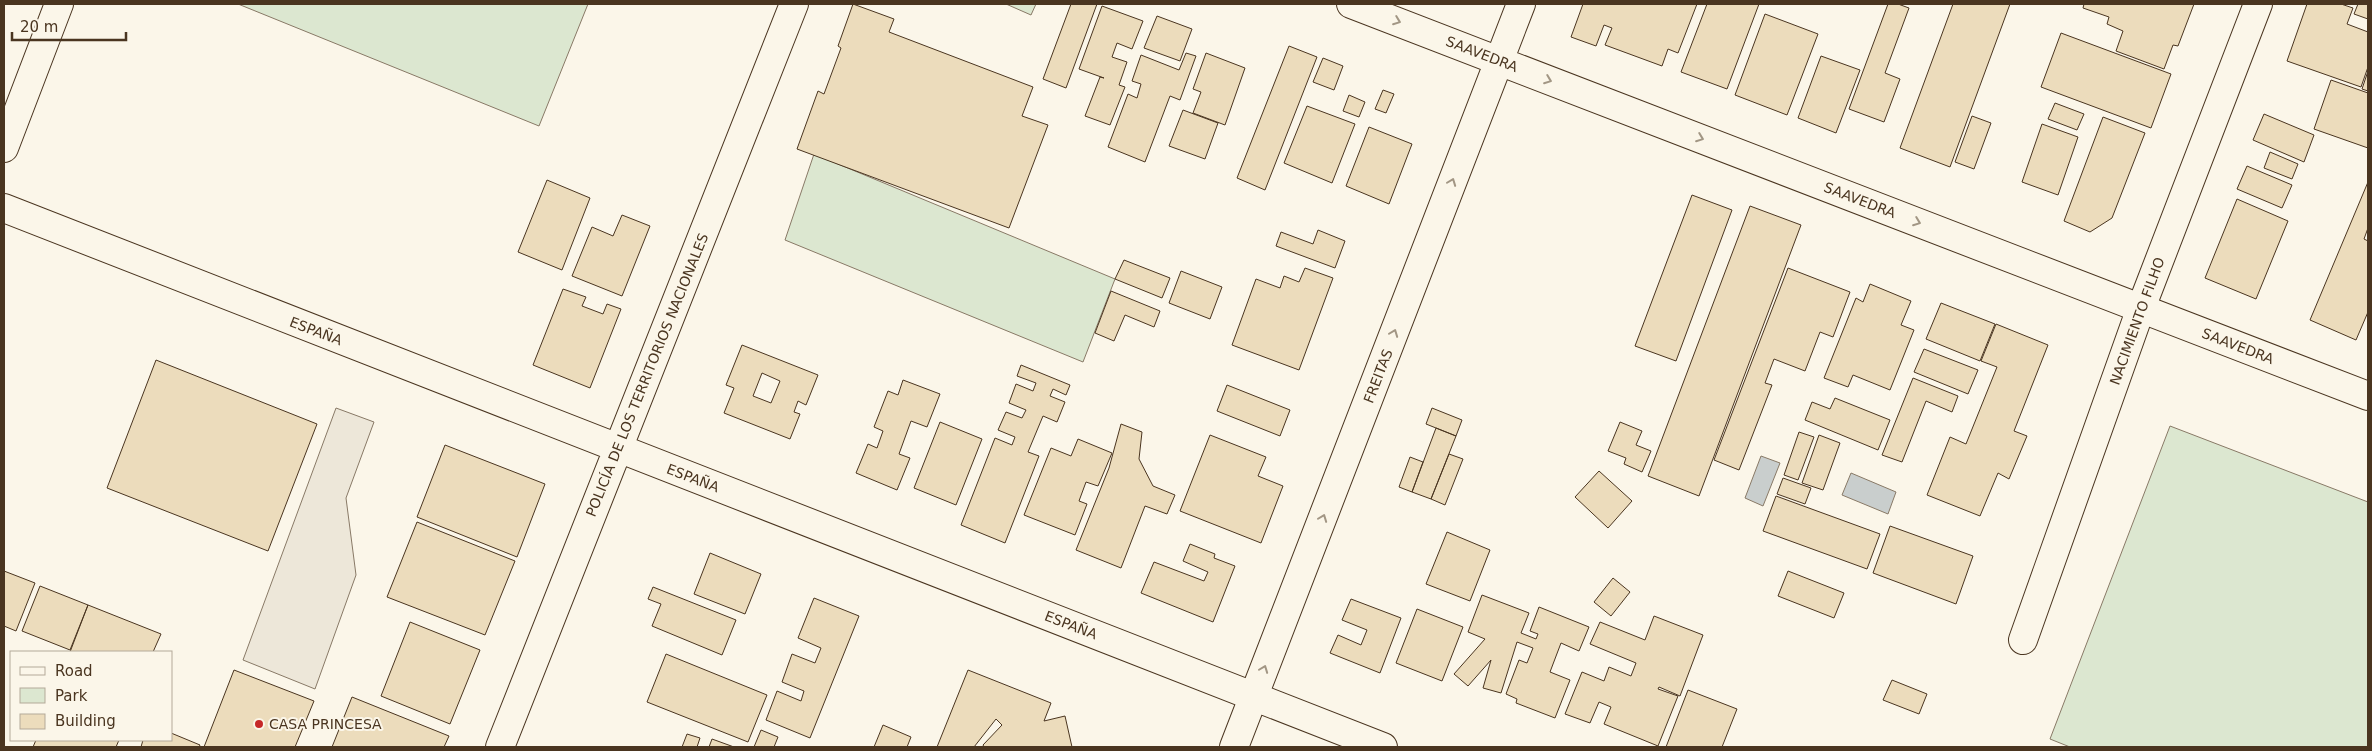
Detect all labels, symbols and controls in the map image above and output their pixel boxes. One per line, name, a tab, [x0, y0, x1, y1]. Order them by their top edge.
scale bar	[12, 10, 126, 42]
one-way arrow	[1392, 15, 1401, 25]
text: 20 m	[20, 18, 58, 36]
street label: SAAVEDRA	[1444, 33, 1521, 75]
one-way arrow	[1544, 74, 1552, 84]
one-way arrow	[1695, 132, 1704, 142]
one-way arrow	[1446, 178, 1457, 187]
street label: SAAVEDRA	[1822, 179, 1899, 221]
one-way arrow	[1912, 216, 1921, 226]
street label: POLICÍA DE LOS TERRITORIOS NACIONALES	[583, 231, 711, 519]
street label: NACIMIENTO FILHO	[2106, 255, 2168, 387]
street label: ESPAÑA	[288, 314, 345, 348]
street label: SAAVEDRA	[2200, 325, 2277, 367]
one-way arrow	[1388, 330, 1398, 338]
street label: FREITAS	[1360, 347, 1396, 405]
street label: ESPAÑA	[665, 461, 722, 495]
one-way arrow	[1317, 514, 1327, 523]
street label: ESPAÑA	[1043, 608, 1100, 642]
legend	[10, 651, 172, 741]
text: Road	[55, 662, 93, 680]
one-way arrow	[1258, 665, 1268, 674]
text: Park	[55, 687, 88, 705]
text: Building	[55, 712, 116, 730]
place label: CASA PRINCESA	[269, 716, 382, 732]
marker: CASA PRINCESA	[253, 718, 265, 730]

